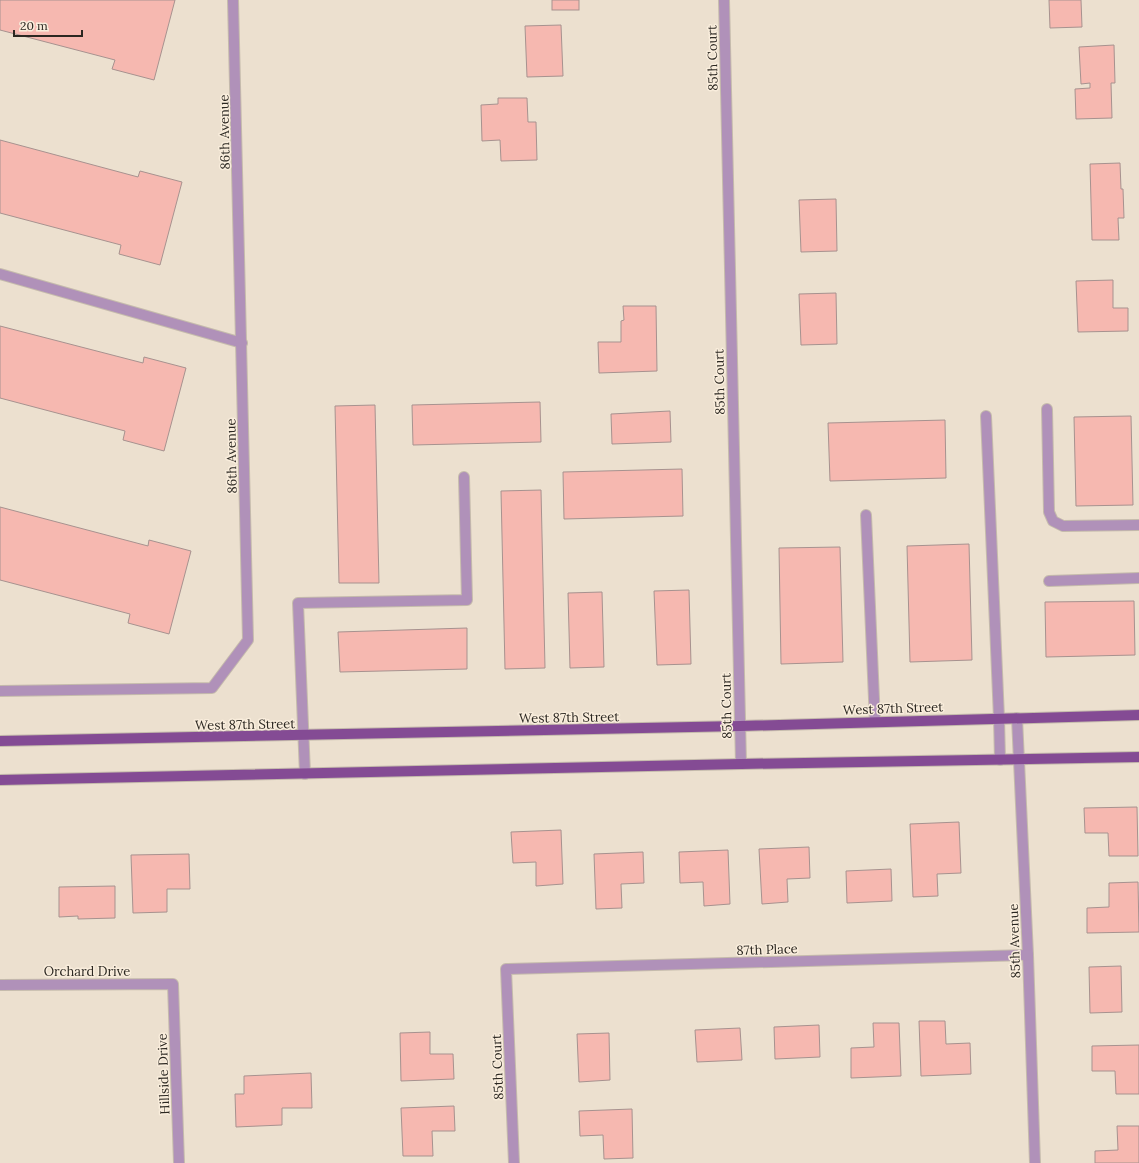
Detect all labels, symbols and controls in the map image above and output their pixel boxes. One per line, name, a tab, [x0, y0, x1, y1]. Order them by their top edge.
scale bar	[14, 12, 82, 38]
text: 20 m	[20, 18, 48, 33]
street label: 85th Court	[703, 25, 722, 91]
street label: 86th Avenue	[215, 94, 234, 170]
street label: 85th Court	[710, 349, 729, 415]
street label: 86th Avenue	[222, 418, 241, 494]
street label: 85th Court	[717, 673, 736, 739]
street label: West 87th Street	[843, 698, 943, 719]
street label: West 87th Street	[519, 708, 619, 727]
street label: West 87th Street	[195, 715, 295, 734]
street label: 85th Avenue	[1005, 903, 1024, 979]
street label: 87th Place	[736, 940, 798, 959]
street label: Orchard Drive	[44, 963, 130, 980]
street label: Hillside Drive	[154, 1033, 173, 1115]
street label: 85th Court	[488, 1034, 507, 1100]

